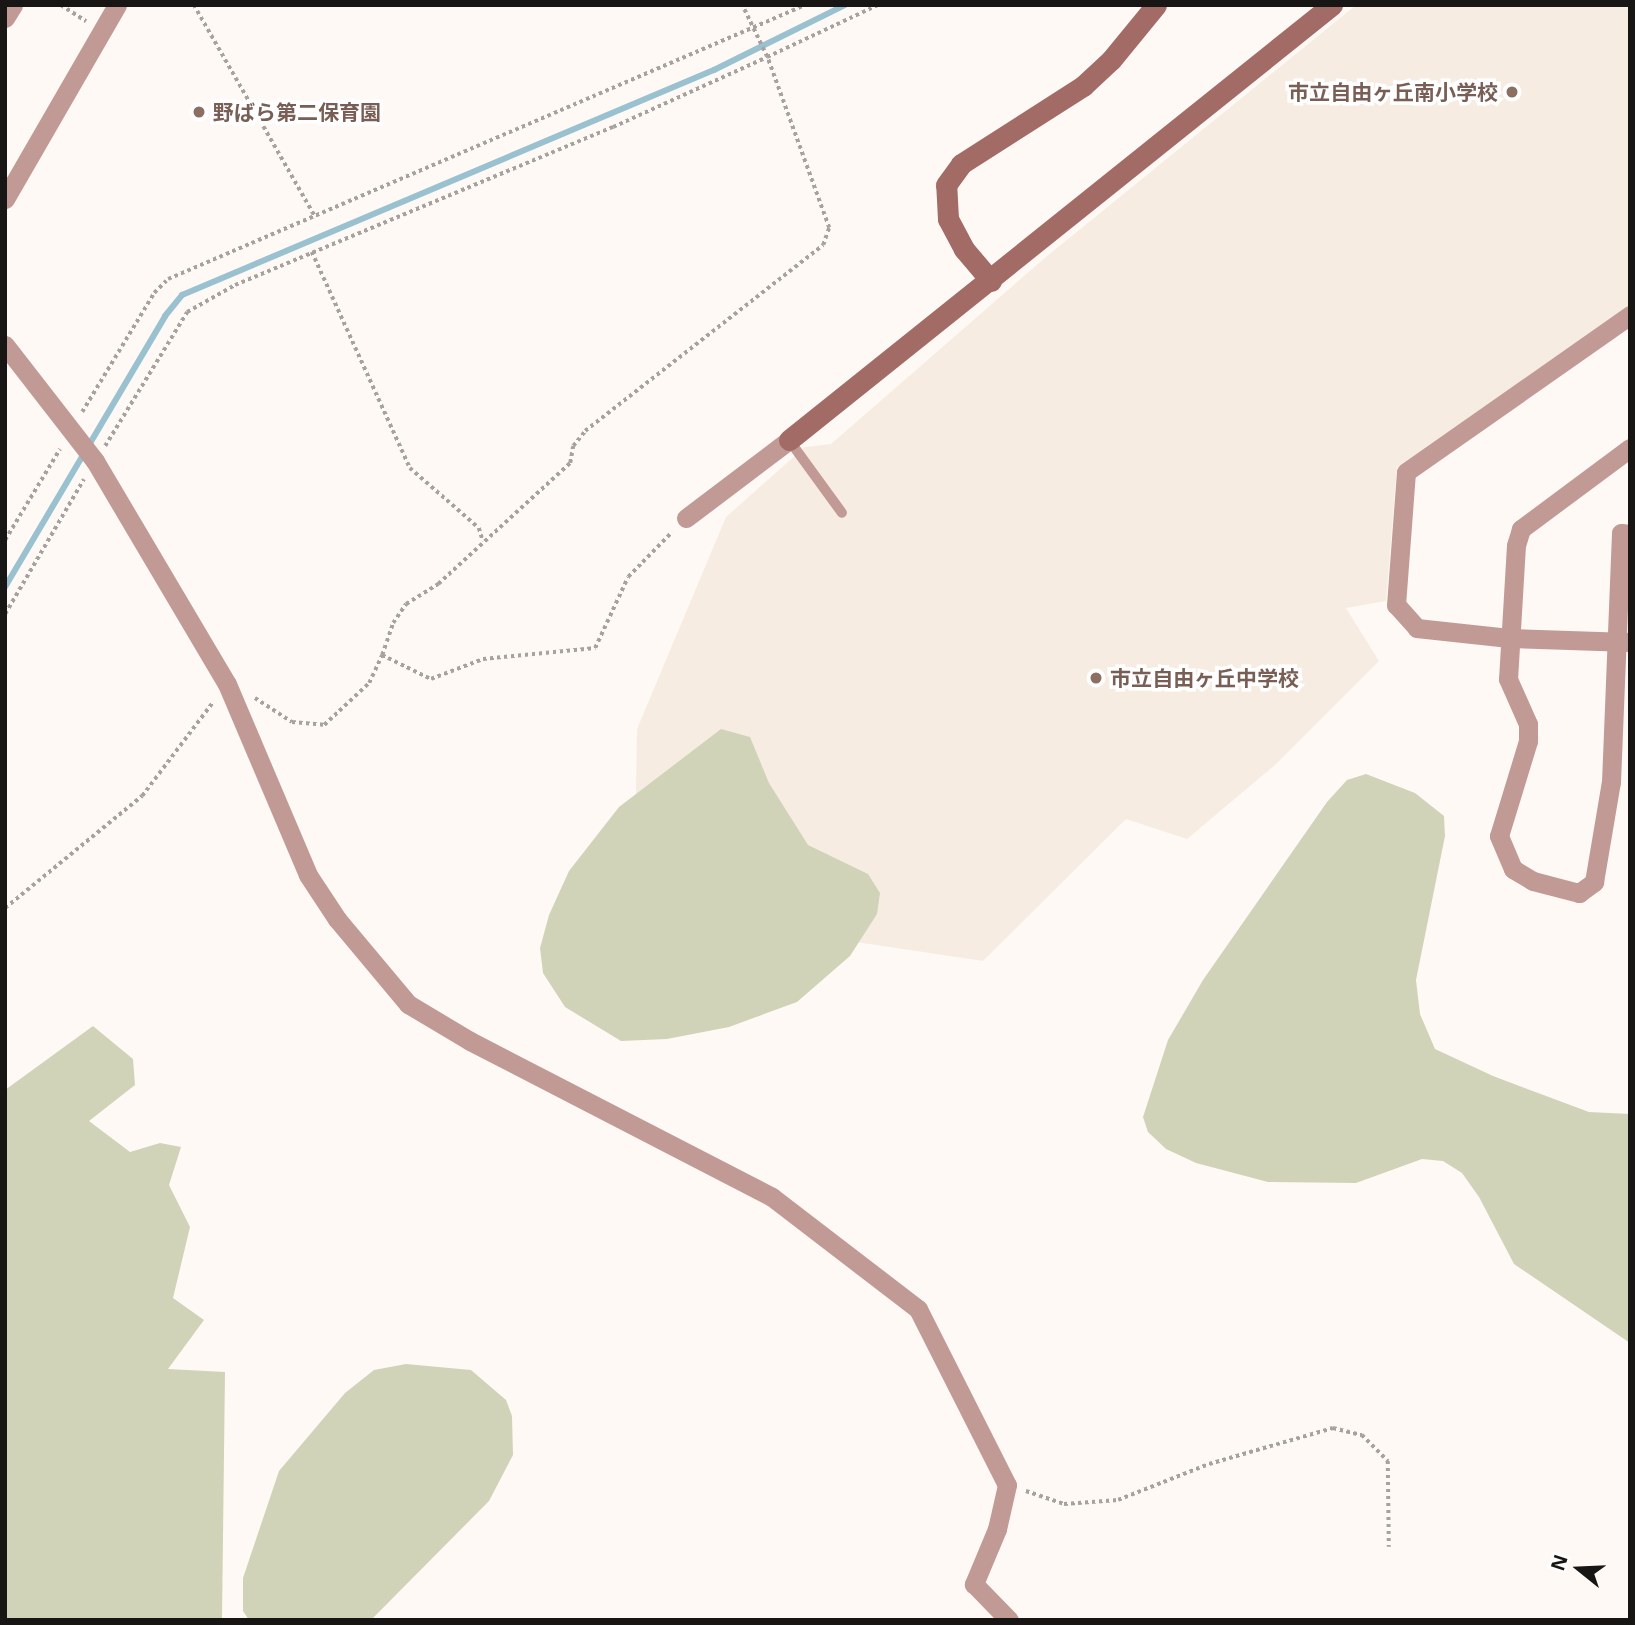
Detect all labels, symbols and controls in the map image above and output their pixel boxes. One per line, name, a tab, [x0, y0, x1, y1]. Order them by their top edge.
place label: 市立自由ヶ丘南小学校	[1288, 79, 1498, 105]
marker: 市立自由ヶ丘南小学校	[1504, 84, 1520, 100]
place label: 野ばら第二保育園	[213, 99, 381, 125]
marker: 野ばら第二保育園	[191, 104, 207, 120]
place label: 市立自由ヶ丘中学校	[1110, 665, 1299, 691]
marker: 市立自由ヶ丘中学校	[1088, 670, 1104, 686]
north arrow	[1544, 1534, 1614, 1604]
text: N	[1544, 1551, 1574, 1574]

